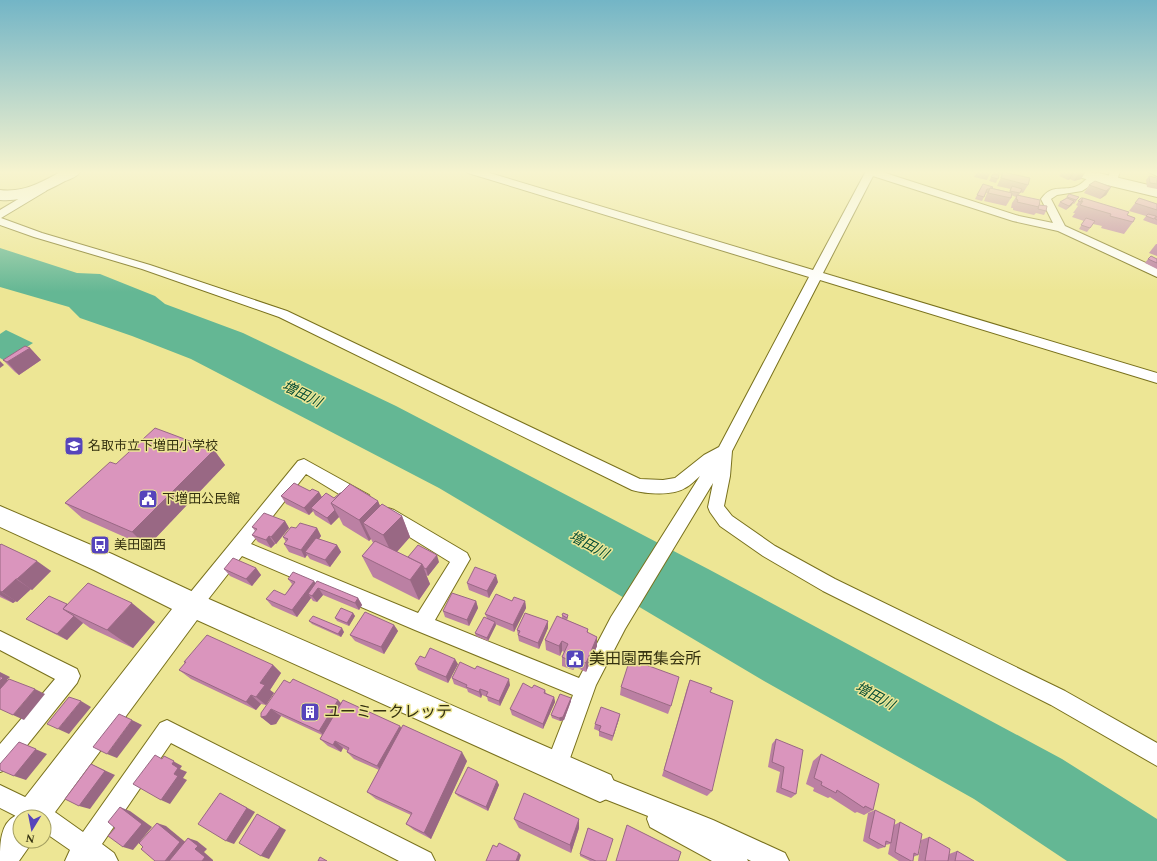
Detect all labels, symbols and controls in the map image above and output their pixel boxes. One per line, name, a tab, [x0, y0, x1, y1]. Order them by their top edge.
water label: 増田川	[279, 375, 327, 414]
school or university icon: 名取市立下増田小学校	[63, 435, 85, 457]
place label: 名取市立下増田小学校	[88, 436, 218, 456]
public building icon: 下増田公民館	[137, 488, 159, 510]
place label: 下増田公民館	[162, 489, 240, 509]
water label: 増田川	[566, 526, 614, 565]
bus stop icon: 美田園西	[89, 534, 111, 556]
place label: 美田園西	[114, 535, 166, 555]
place label: 美田園西集会所	[589, 647, 701, 671]
public building icon: 美田園西集会所	[564, 648, 586, 670]
water label: 増田川	[852, 677, 900, 716]
place label: ユーミークレッテ	[324, 700, 452, 724]
building icon: ユーミークレッテ	[299, 701, 321, 723]
north arrow	[12, 809, 52, 849]
text: N	[24, 829, 36, 848]

